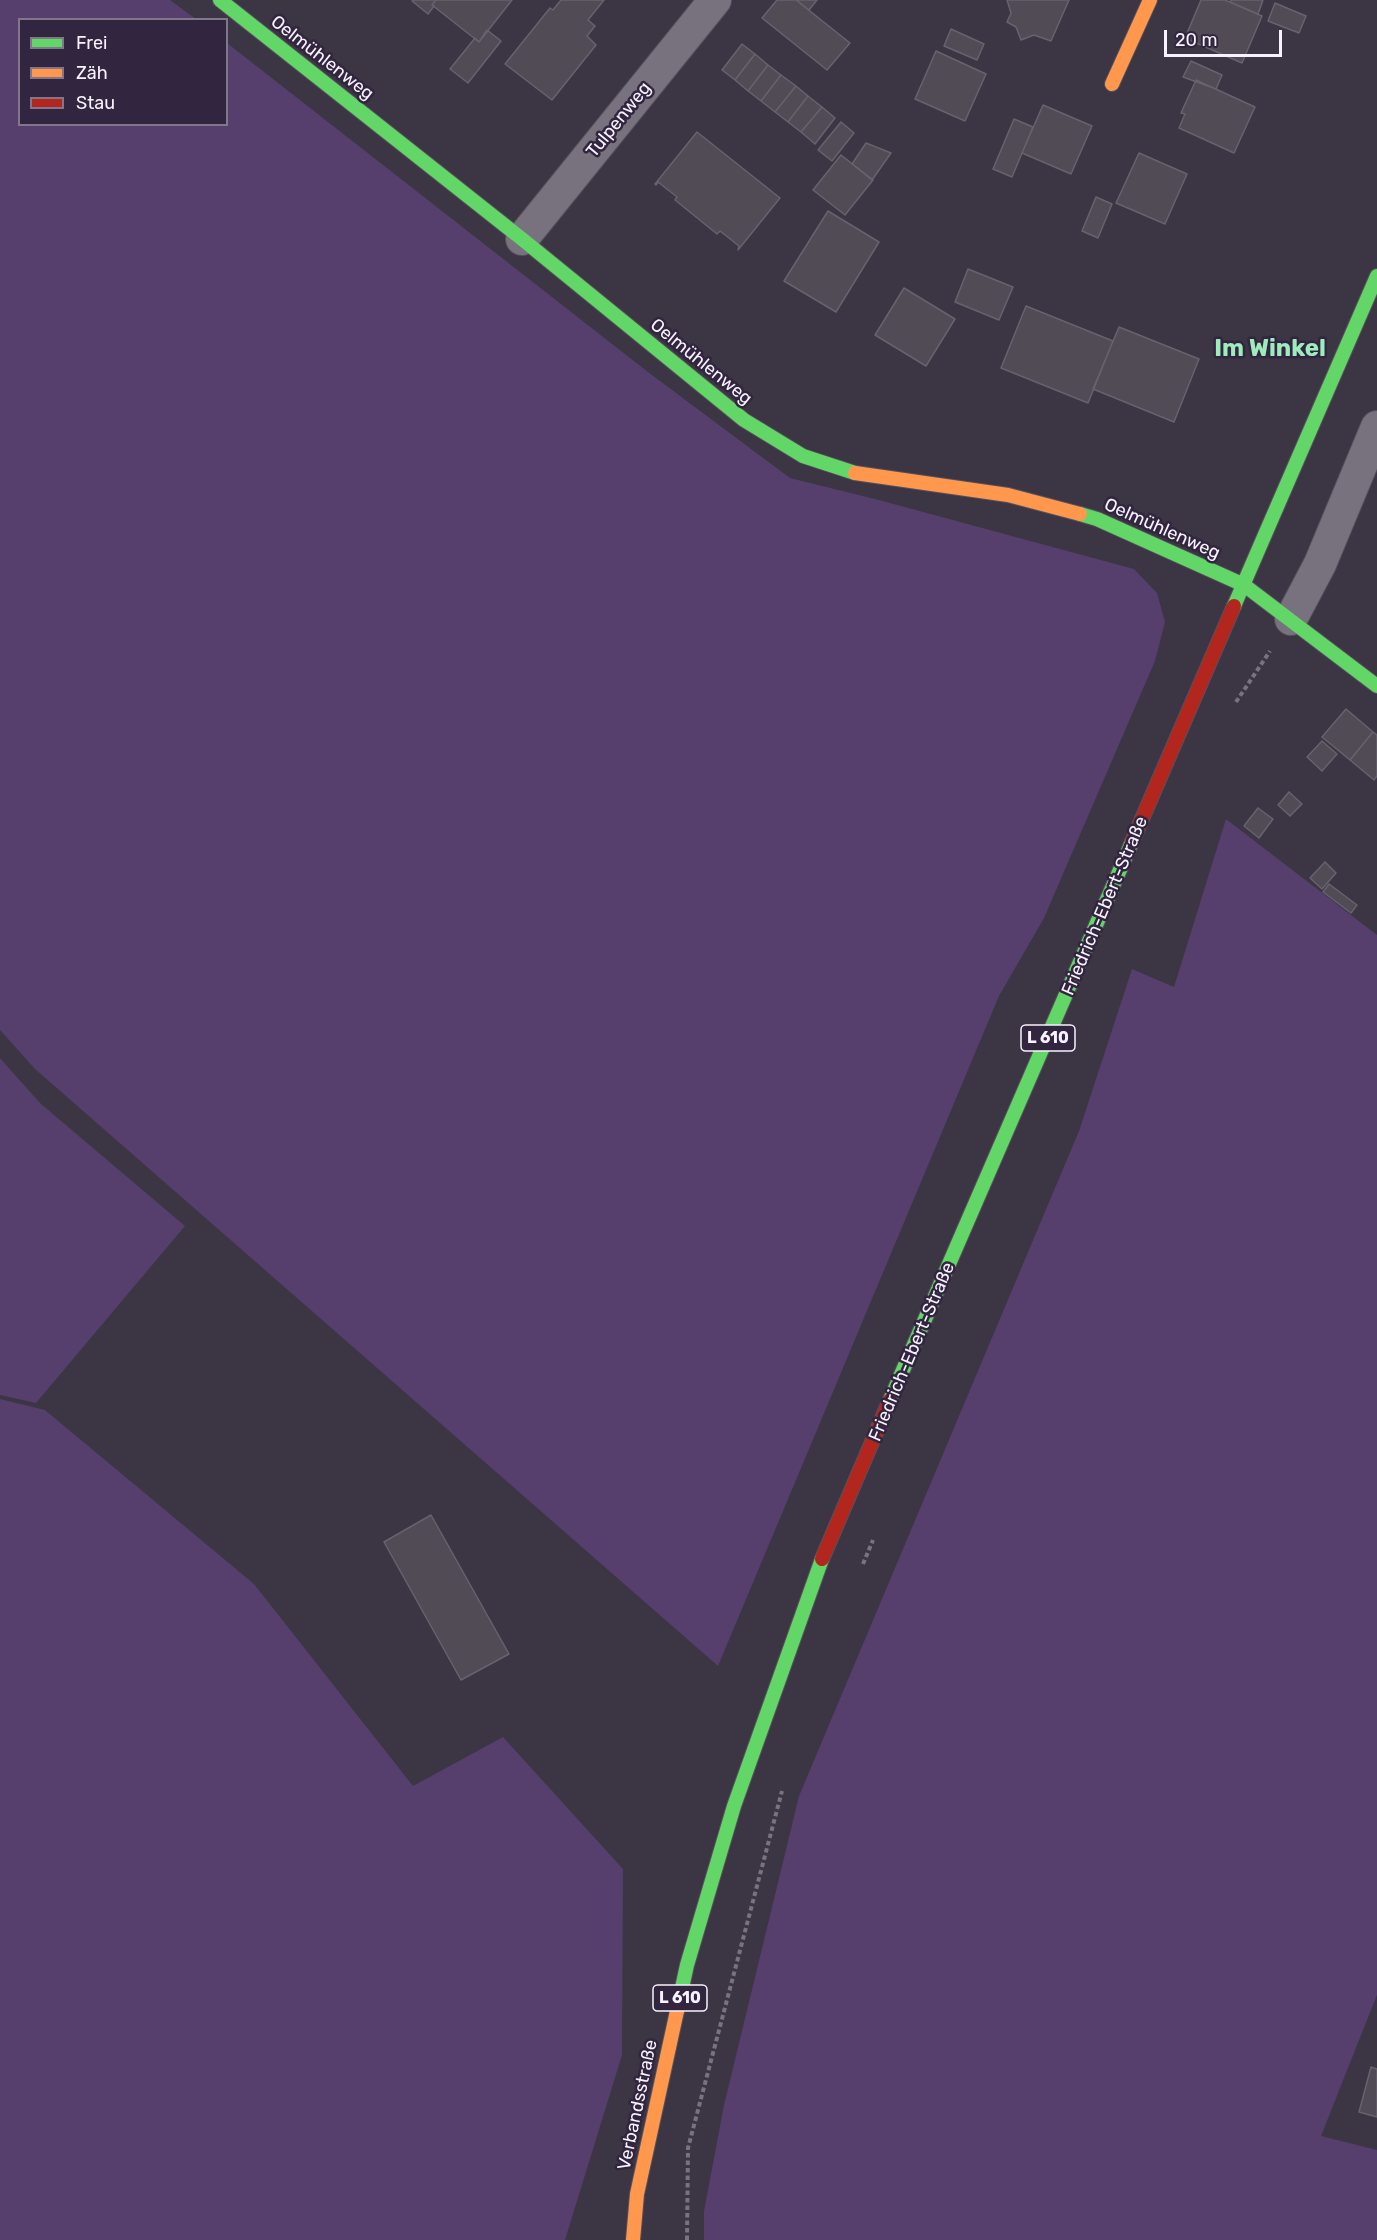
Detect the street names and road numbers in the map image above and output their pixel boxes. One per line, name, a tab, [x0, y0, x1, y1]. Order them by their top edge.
street label: Oelmühlenweg	[266, 11, 378, 105]
street label: Tulpenweg	[582, 78, 656, 162]
street label: Oelmühlenweg	[646, 314, 756, 410]
street label: Oelmühlenweg	[1101, 494, 1223, 564]
street label: Friedrich-Ebert-Straße	[1057, 813, 1153, 999]
road number: L 610	[1021, 1025, 1075, 1051]
street label: Friedrich-Ebert-Straße	[864, 1259, 960, 1445]
road number: L 610	[653, 1985, 707, 2011]
street label: Verbandsstraße	[614, 2038, 662, 2172]

